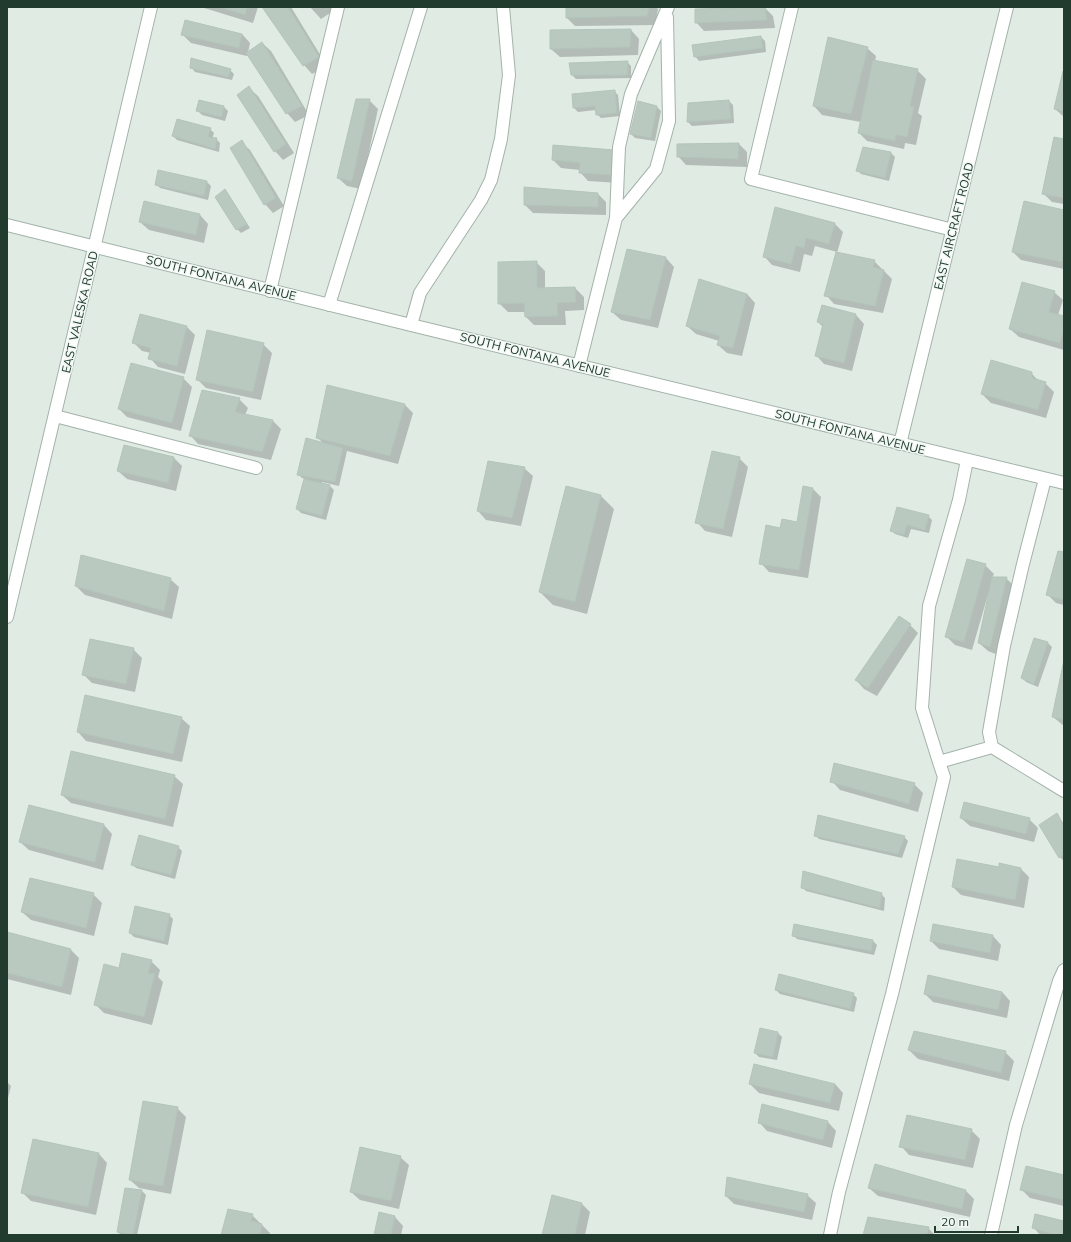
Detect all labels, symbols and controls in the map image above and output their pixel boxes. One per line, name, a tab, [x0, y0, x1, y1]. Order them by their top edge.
street label: EAST AIRCRAFT ROAD	[930, 161, 977, 291]
street label: EAST VALESKA ROAD	[58, 249, 101, 375]
street label: SOUTH FONTANA AVENUE	[144, 252, 298, 303]
street label: SOUTH FONTANA AVENUE	[458, 329, 612, 380]
street label: SOUTH FONTANA AVENUE	[773, 406, 927, 457]
scale bar	[935, 1208, 1018, 1234]
text: 20 m	[941, 1214, 969, 1229]

